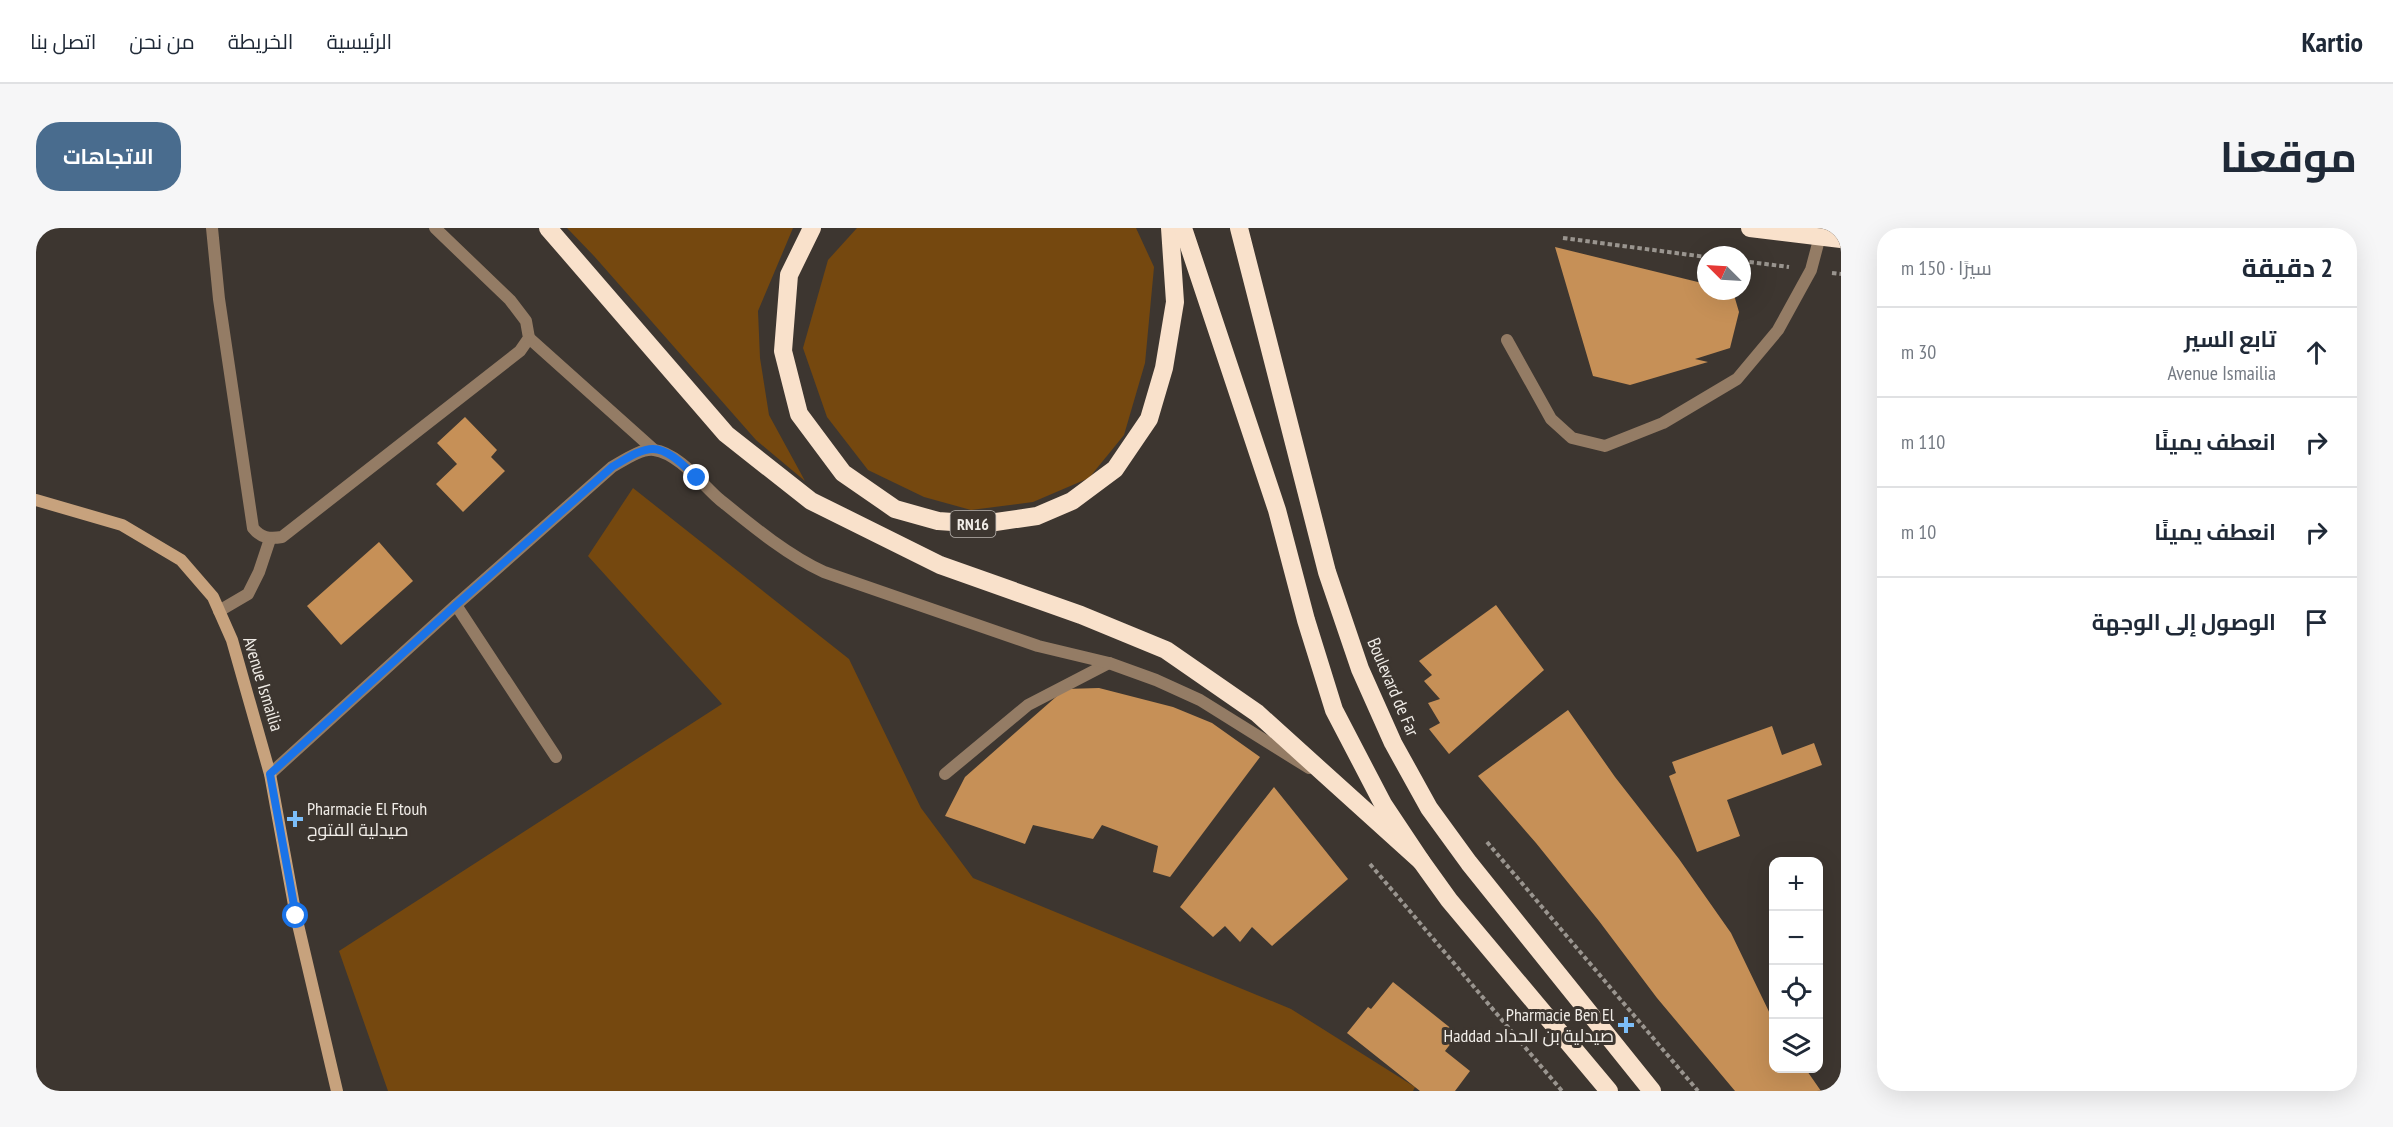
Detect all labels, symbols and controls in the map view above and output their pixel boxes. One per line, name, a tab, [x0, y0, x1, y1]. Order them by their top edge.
text: Kartio	[2301, 23, 2363, 60]
text: اتصل بنا	[30, 28, 96, 55]
text: من نحن	[129, 28, 195, 55]
text: الخريطة	[228, 28, 293, 55]
text: الرئيسية	[326, 28, 392, 55]
button: الاتجاهات	[36, 122, 181, 191]
text: موقعنا	[2220, 129, 2357, 184]
north arrow	[1697, 246, 1751, 300]
text: 2 دقيقة	[2242, 251, 2333, 284]
text: سيرًا · 150 m	[1901, 255, 1992, 281]
text: تابع السير	[2184, 325, 2276, 353]
icon: ahead	[2300, 336, 2333, 369]
text: 30 m	[1901, 339, 1936, 365]
text: Avenue Ismailia	[2167, 360, 2276, 386]
icon: right	[2300, 426, 2333, 459]
text: انعطف يمينًا	[2154, 428, 2276, 456]
text: 110 m	[1901, 429, 1945, 455]
route end	[683, 464, 709, 490]
road number: RN16	[950, 511, 996, 537]
icon: right	[2300, 516, 2333, 549]
text: انعطف يمينًا	[2154, 518, 2276, 546]
text: 10 m	[1901, 519, 1936, 545]
icon: arrive	[2300, 606, 2333, 639]
text: الوصول إلى الوجهة	[2092, 608, 2276, 636]
street label: Avenue Ismailia	[238, 634, 289, 734]
street label: Boulevard de Far	[1362, 634, 1425, 740]
place label: Pharmacie El Ftouh صيدلية الفتوح	[307, 797, 427, 842]
marker: Pharmacie El Ftouh صيدلية الفتوح	[288, 812, 302, 826]
map controls	[1769, 857, 1823, 1073]
button: +	[1769, 857, 1823, 911]
route start	[282, 902, 308, 928]
button: −	[1769, 911, 1823, 965]
button: locate	[1769, 965, 1823, 1019]
place label: Pharmacie Ben El Haddad صيدلية بن الحداد	[1444, 1003, 1615, 1047]
marker: Pharmacie Ben El Haddad صيدلية بن الحداد	[1619, 1018, 1633, 1032]
button: layers	[1769, 1019, 1823, 1073]

